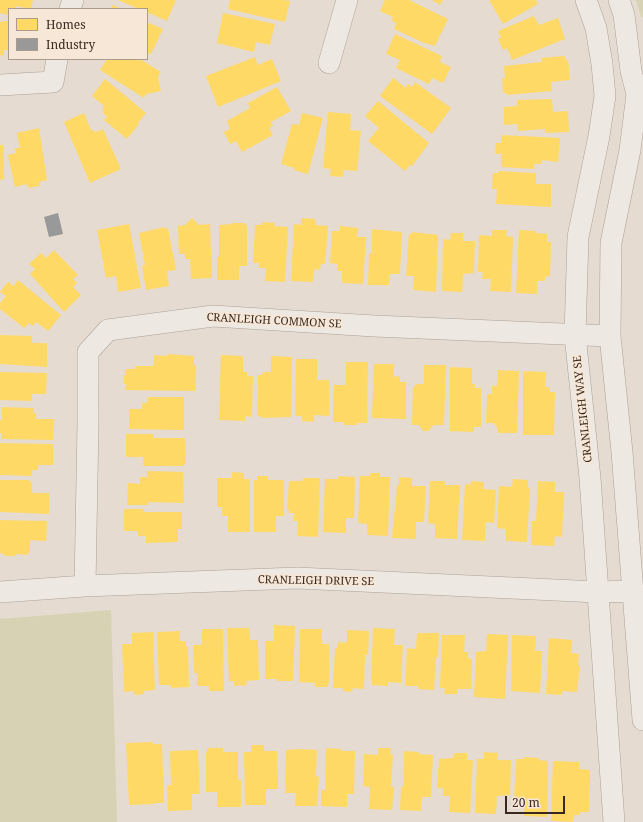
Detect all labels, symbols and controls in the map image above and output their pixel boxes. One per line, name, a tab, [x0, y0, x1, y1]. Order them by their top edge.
legend	[8, 8, 148, 60]
text: Homes	[46, 16, 86, 33]
text: Industry	[46, 36, 95, 53]
street label: CRANLEIGH COMMON SE	[206, 311, 342, 331]
street label: CRANLEIGH WAY SE	[571, 355, 595, 463]
street label: CRANLEIGH DRIVE SE	[258, 573, 374, 589]
scale bar	[507, 788, 567, 814]
text: 20 m	[512, 794, 540, 811]

